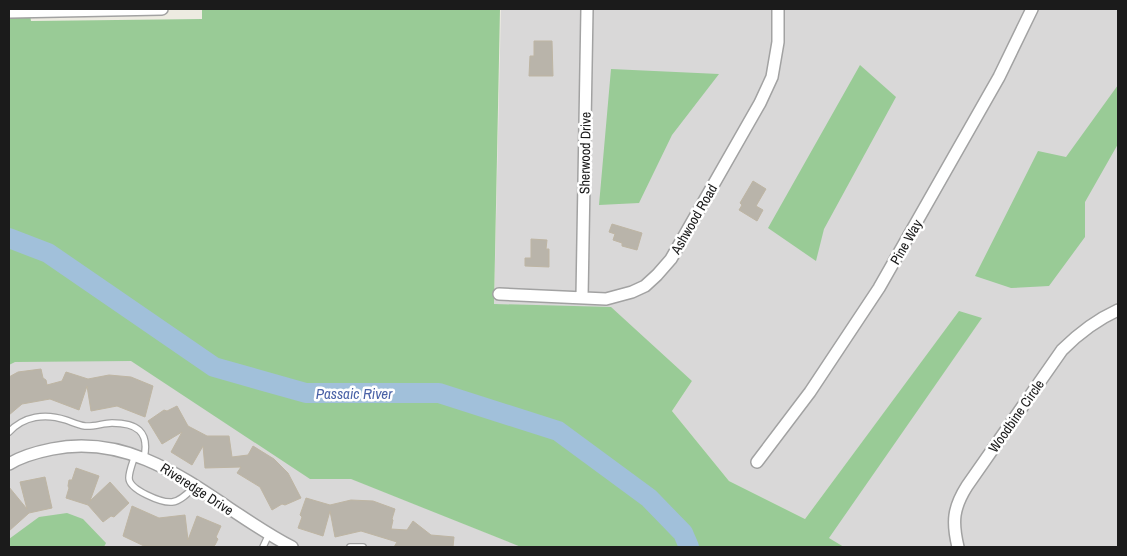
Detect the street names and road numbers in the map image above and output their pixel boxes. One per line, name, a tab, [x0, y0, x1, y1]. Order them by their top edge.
street label: Sherwood Drive	[575, 112, 595, 194]
street label: Ashwood Road	[666, 181, 721, 258]
street label: Pine Way	[886, 216, 926, 268]
street label: Woodbine Circle	[984, 376, 1048, 456]
street label: Riveredge Drive	[157, 459, 237, 519]

